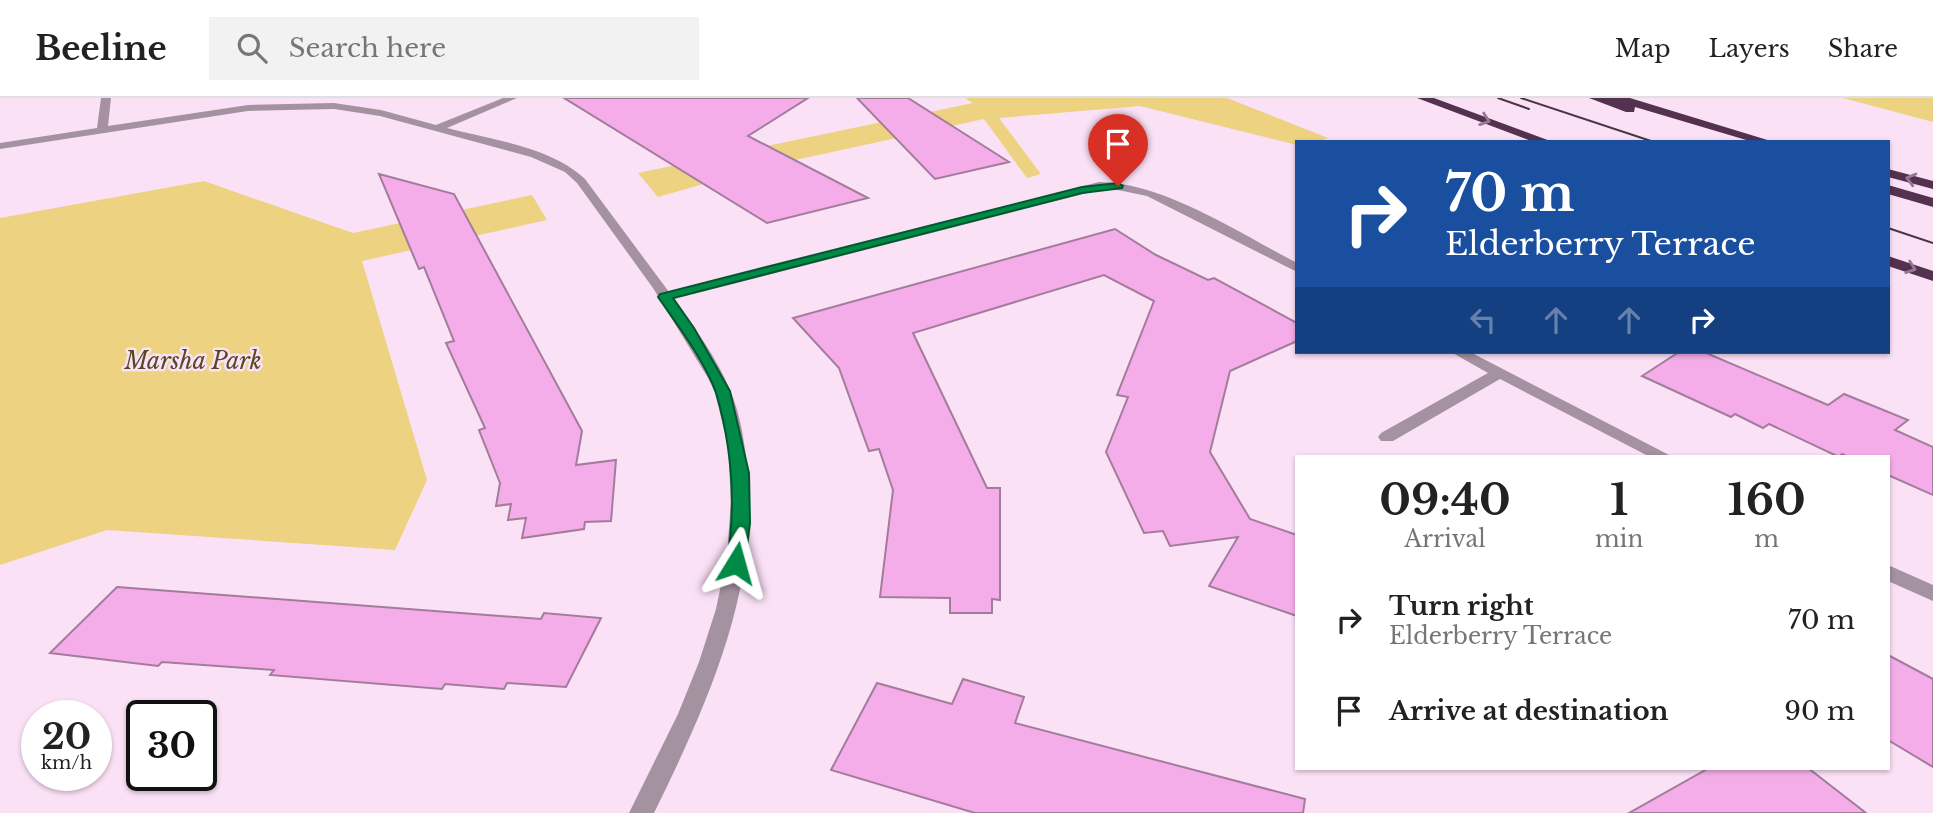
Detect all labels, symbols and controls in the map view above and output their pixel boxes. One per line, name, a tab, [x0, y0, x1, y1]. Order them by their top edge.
search box	[209, 17, 699, 80]
text: Beeline	[35, 28, 167, 69]
icon: search	[233, 29, 271, 67]
text: Search here	[289, 32, 446, 64]
text: Map	[1615, 34, 1671, 63]
text: Layers	[1709, 34, 1790, 63]
text: Share	[1828, 34, 1898, 63]
one-way arrow	[1478, 112, 1491, 126]
pin	[1088, 114, 1148, 186]
icon: arrive	[1099, 125, 1137, 163]
text: 70 m	[1445, 163, 1575, 224]
icon: right	[1330, 168, 1421, 259]
one-way arrow	[1905, 173, 1917, 187]
text: Elderberry Terrace	[1445, 224, 1756, 264]
one-way arrow	[1904, 260, 1916, 274]
icon: left	[1464, 301, 1502, 339]
icon: ahead	[1537, 301, 1575, 339]
icon: ahead	[1610, 301, 1648, 339]
icon: right	[1683, 301, 1721, 339]
park label: Marsha Park	[123, 347, 262, 375]
text: 09:40	[1379, 474, 1511, 526]
text: 1	[1610, 474, 1628, 526]
text: 160	[1727, 474, 1806, 526]
text: Arrival	[1404, 525, 1486, 553]
text: min	[1595, 525, 1643, 553]
text: m	[1754, 525, 1779, 553]
position arrow	[699, 526, 773, 600]
text: Turn right	[1389, 590, 1534, 622]
icon: right	[1330, 601, 1368, 639]
text: 70 m	[1788, 604, 1855, 636]
text: Elderberry Terrace	[1389, 622, 1612, 650]
icon: arrive	[1330, 692, 1368, 730]
text: Arrive at destination	[1389, 695, 1669, 727]
text: 90 m	[1784, 695, 1855, 727]
speed limit sign: 30	[126, 700, 217, 791]
text: 20	[42, 715, 91, 758]
text: km/h	[41, 752, 92, 774]

